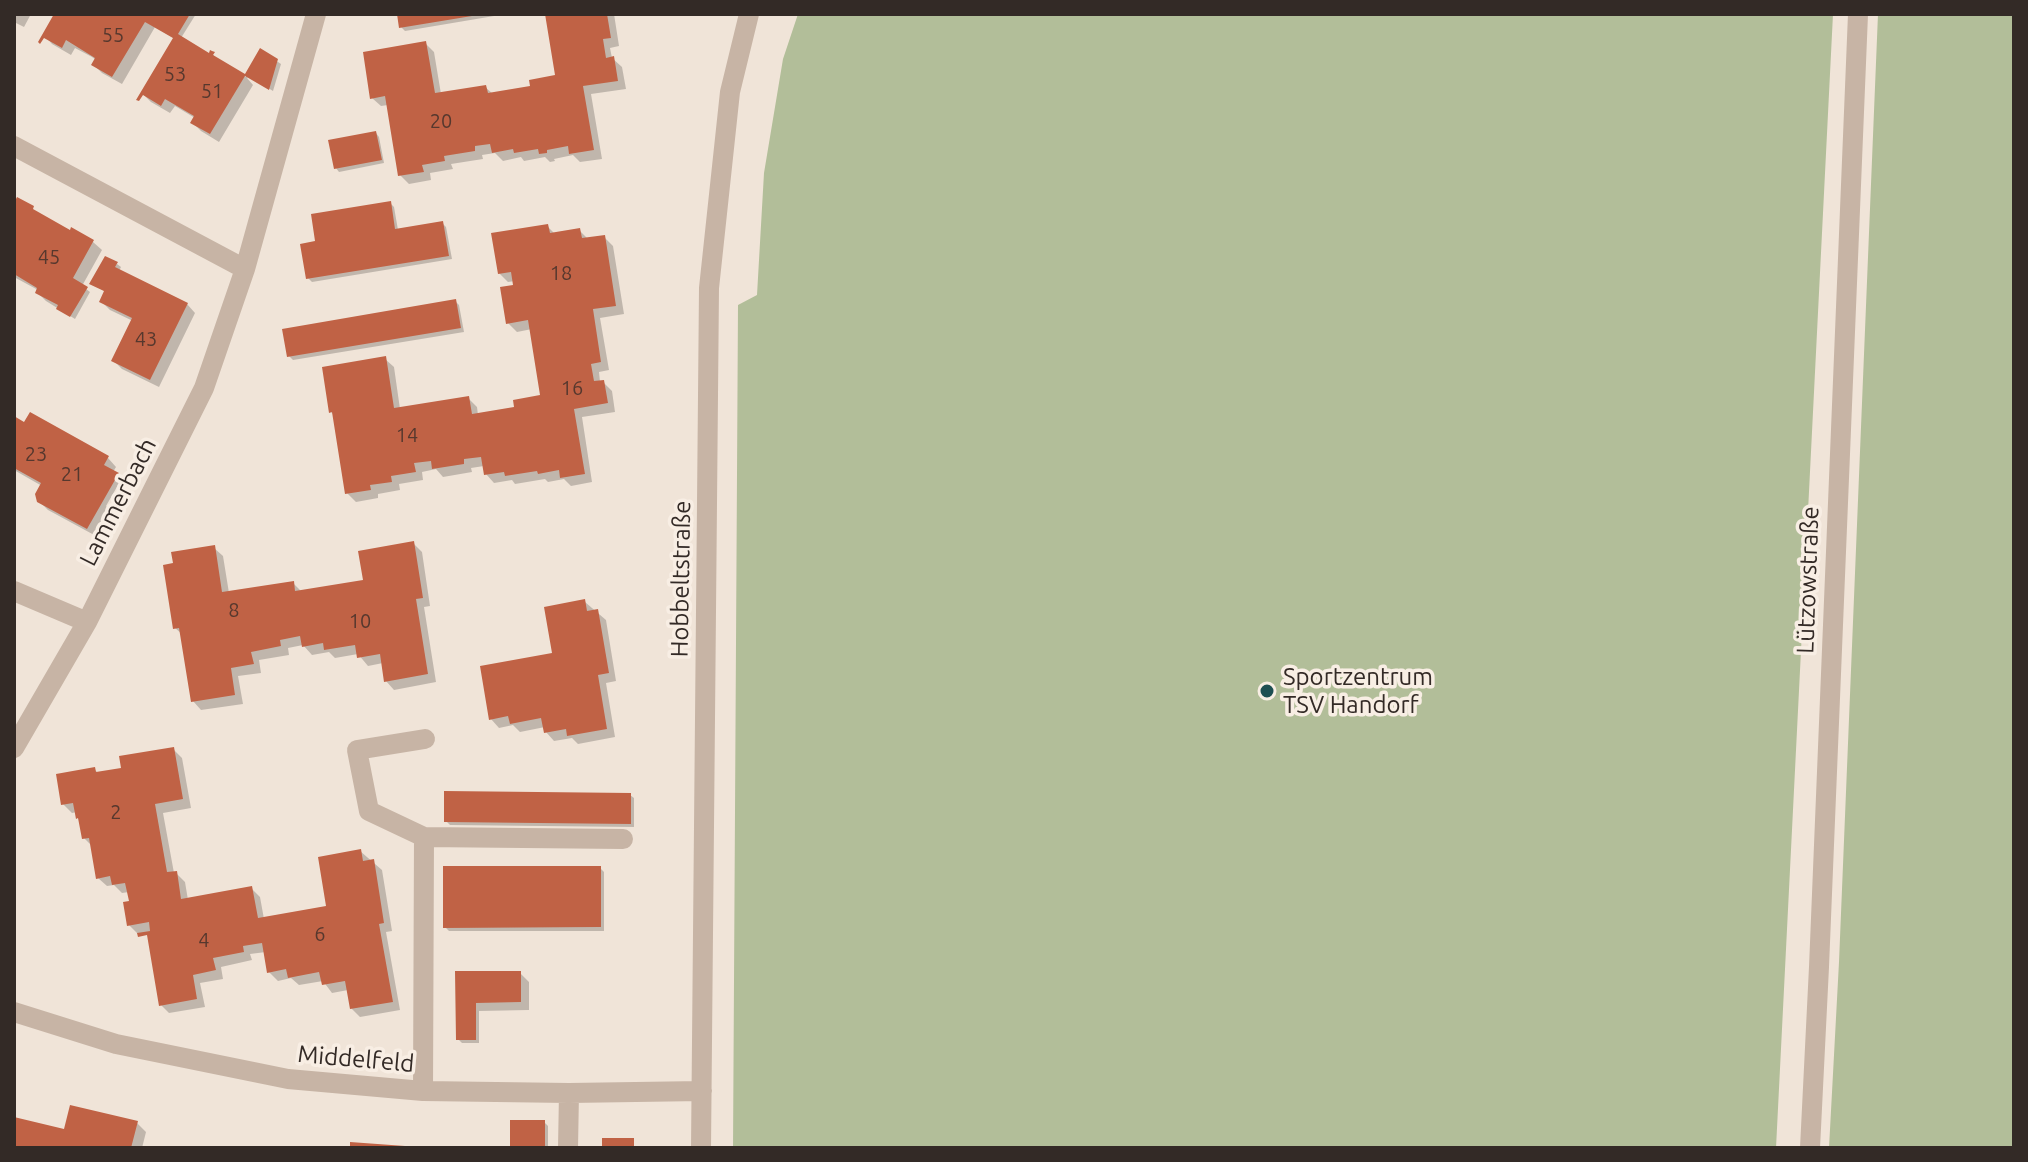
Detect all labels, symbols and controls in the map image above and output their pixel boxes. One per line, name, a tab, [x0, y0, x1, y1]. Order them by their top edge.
house number: 55	[102, 23, 124, 47]
house number: 53	[164, 62, 186, 86]
house number: 51	[201, 79, 223, 103]
house number: 20	[430, 109, 452, 133]
house number: 45	[38, 245, 60, 269]
house number: 18	[550, 261, 572, 285]
house number: 43	[135, 327, 157, 351]
house number: 16	[561, 376, 583, 400]
house number: 14	[396, 423, 418, 447]
street label: Lammerbach	[73, 433, 163, 571]
house number: 23	[25, 442, 47, 466]
house number: 21	[61, 462, 83, 486]
street label: Hobbeltstraße	[665, 500, 697, 658]
street label: Lützowstraße	[1791, 506, 1825, 654]
house number: 8	[228, 598, 240, 622]
house number: 10	[349, 609, 371, 633]
place label: Sportzentrum TSV Handorf	[1283, 663, 1433, 719]
marker: Sportzentrum TSV Handorf	[1258, 682, 1276, 700]
house number: 2	[110, 800, 122, 824]
house number: 6	[314, 922, 326, 946]
house number: 4	[198, 928, 210, 952]
street label: Middelfeld	[296, 1040, 416, 1078]

